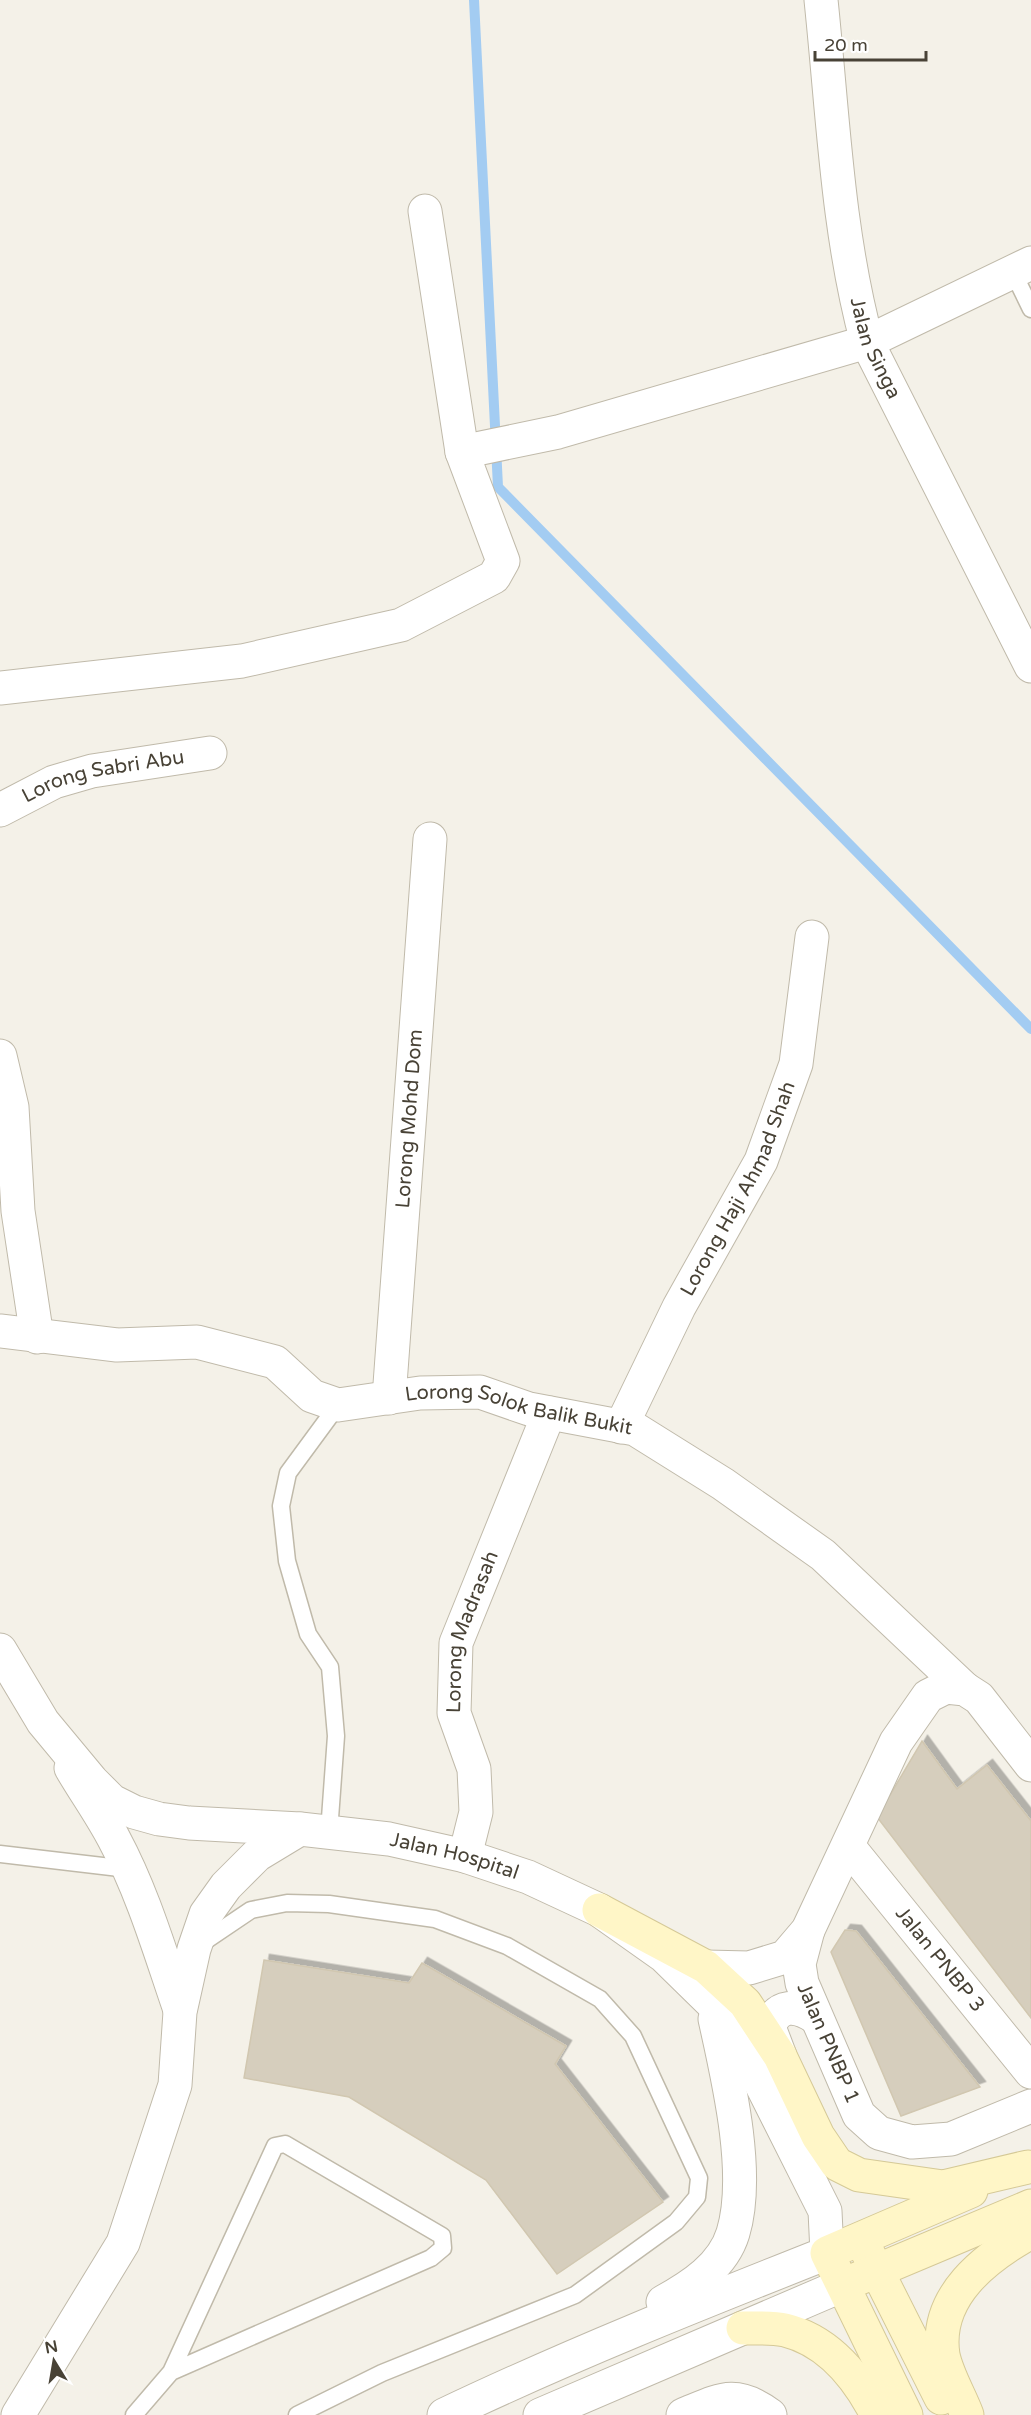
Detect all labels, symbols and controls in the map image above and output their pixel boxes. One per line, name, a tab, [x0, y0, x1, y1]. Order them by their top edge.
scale bar	[815, 24, 926, 62]
text: 20 m	[824, 34, 868, 56]
street label: Jalan Singa	[845, 295, 906, 403]
street label: Lorong Sabri Abu	[18, 745, 186, 808]
street label: Lorong Mohd Dom	[391, 1028, 428, 1209]
street label: Lorong Haji Ahmad Shah	[675, 1078, 801, 1301]
street label: Lorong Solok Balik Bukit	[404, 1380, 635, 1440]
street label: Lorong Madrasah	[442, 1547, 504, 1713]
street label: Jalan Hospital	[388, 1828, 522, 1885]
street label: Jalan PNBP 3	[890, 1902, 990, 2017]
street label: Jalan PNBP 1	[791, 1979, 865, 2107]
north arrow	[24, 2331, 84, 2391]
text: N	[43, 2336, 60, 2358]

